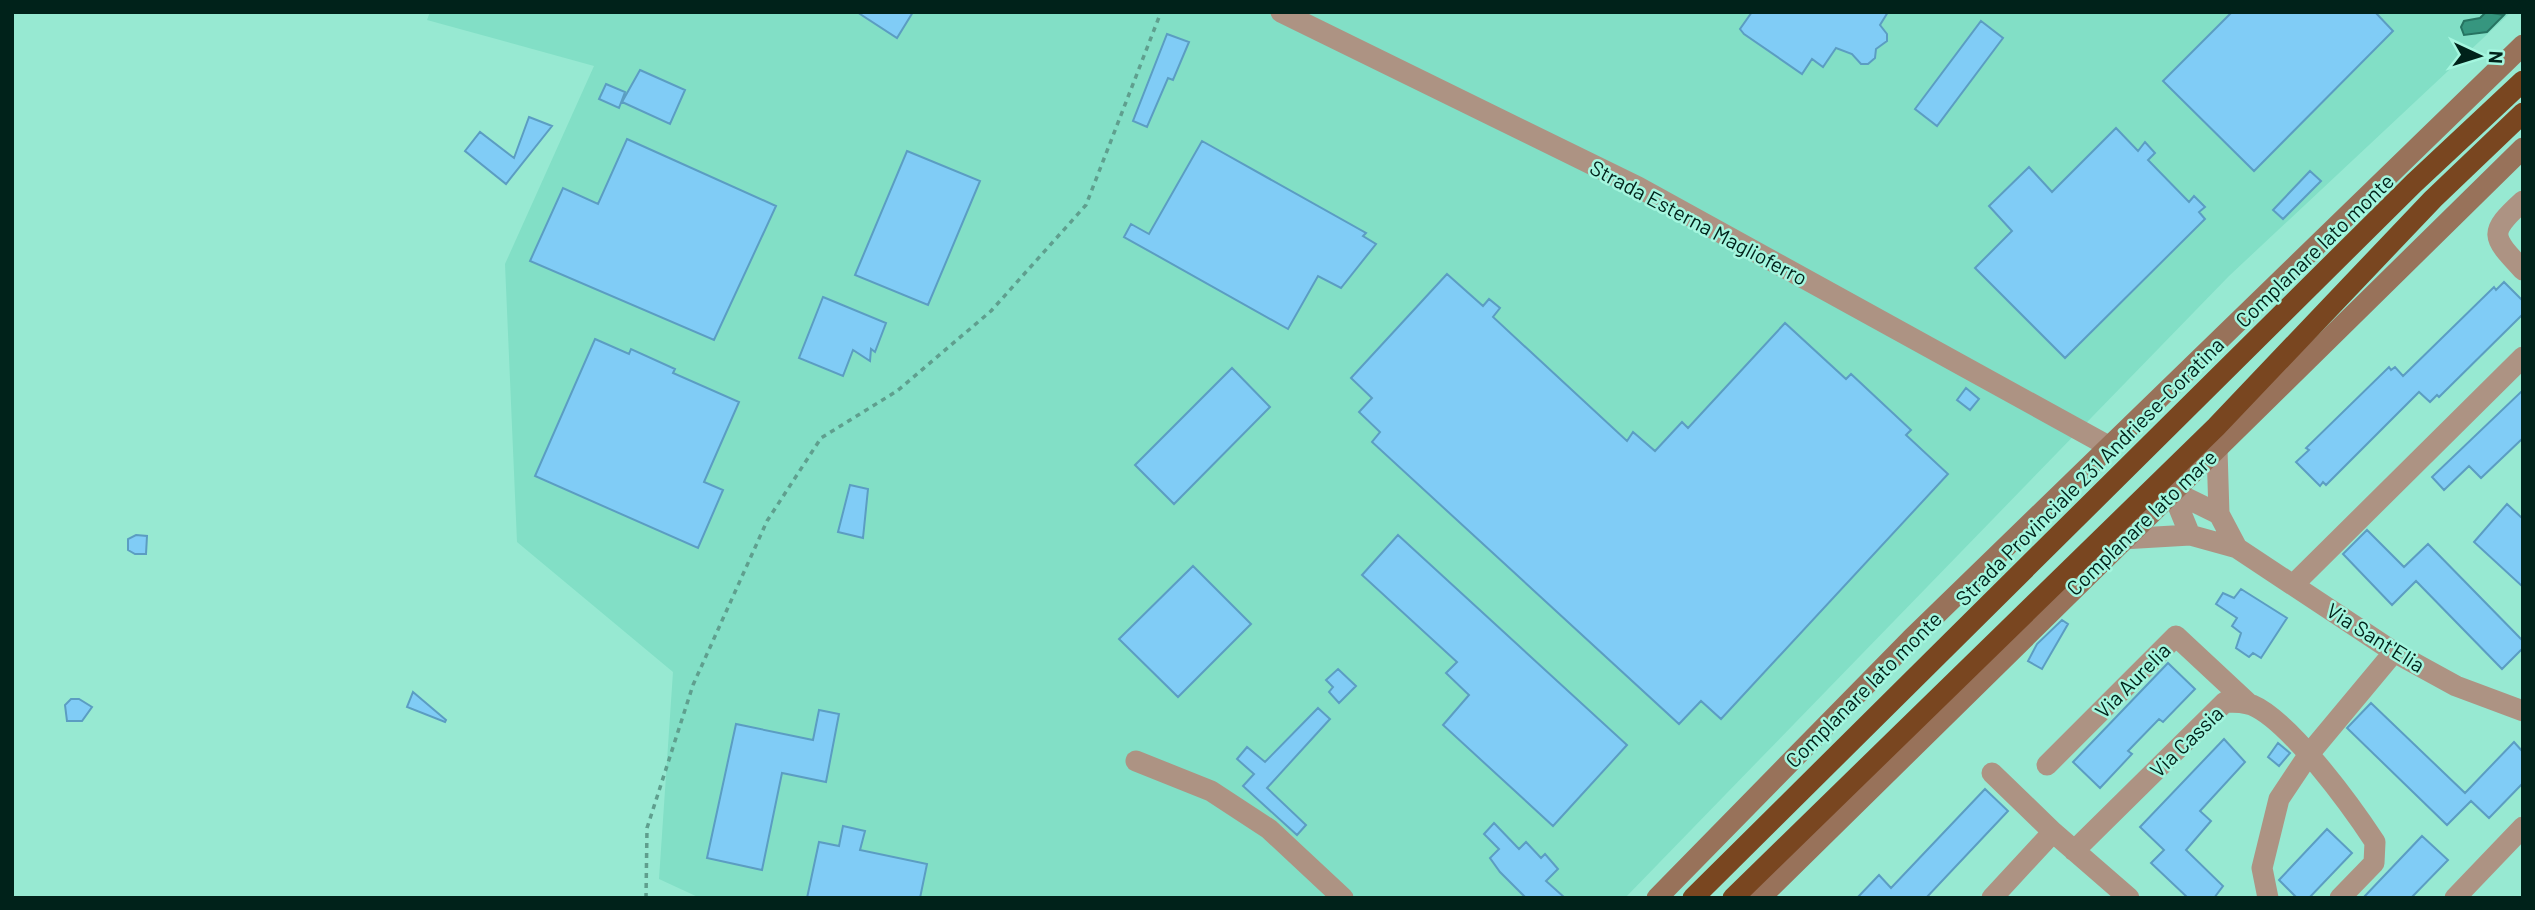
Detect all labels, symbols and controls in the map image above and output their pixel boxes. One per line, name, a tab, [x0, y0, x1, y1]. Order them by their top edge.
north arrow	[2444, 21, 2514, 91]
text: N	[2485, 50, 2508, 64]
street label: Strada Esterna Maglioferro	[1586, 154, 1812, 290]
street label: Complanare lato monte	[2230, 168, 2398, 332]
street label: Strada Provinciale 231 Andriese-Coratina	[1950, 332, 2228, 610]
street label: Complanare lato mare	[2061, 444, 2221, 600]
street label: Via Sant'Elia	[2322, 597, 2430, 677]
street label: Complanare lato monte	[1780, 606, 1946, 772]
street label: Via Aurelia	[2089, 637, 2175, 723]
street label: Via Cassia	[2144, 700, 2228, 782]

